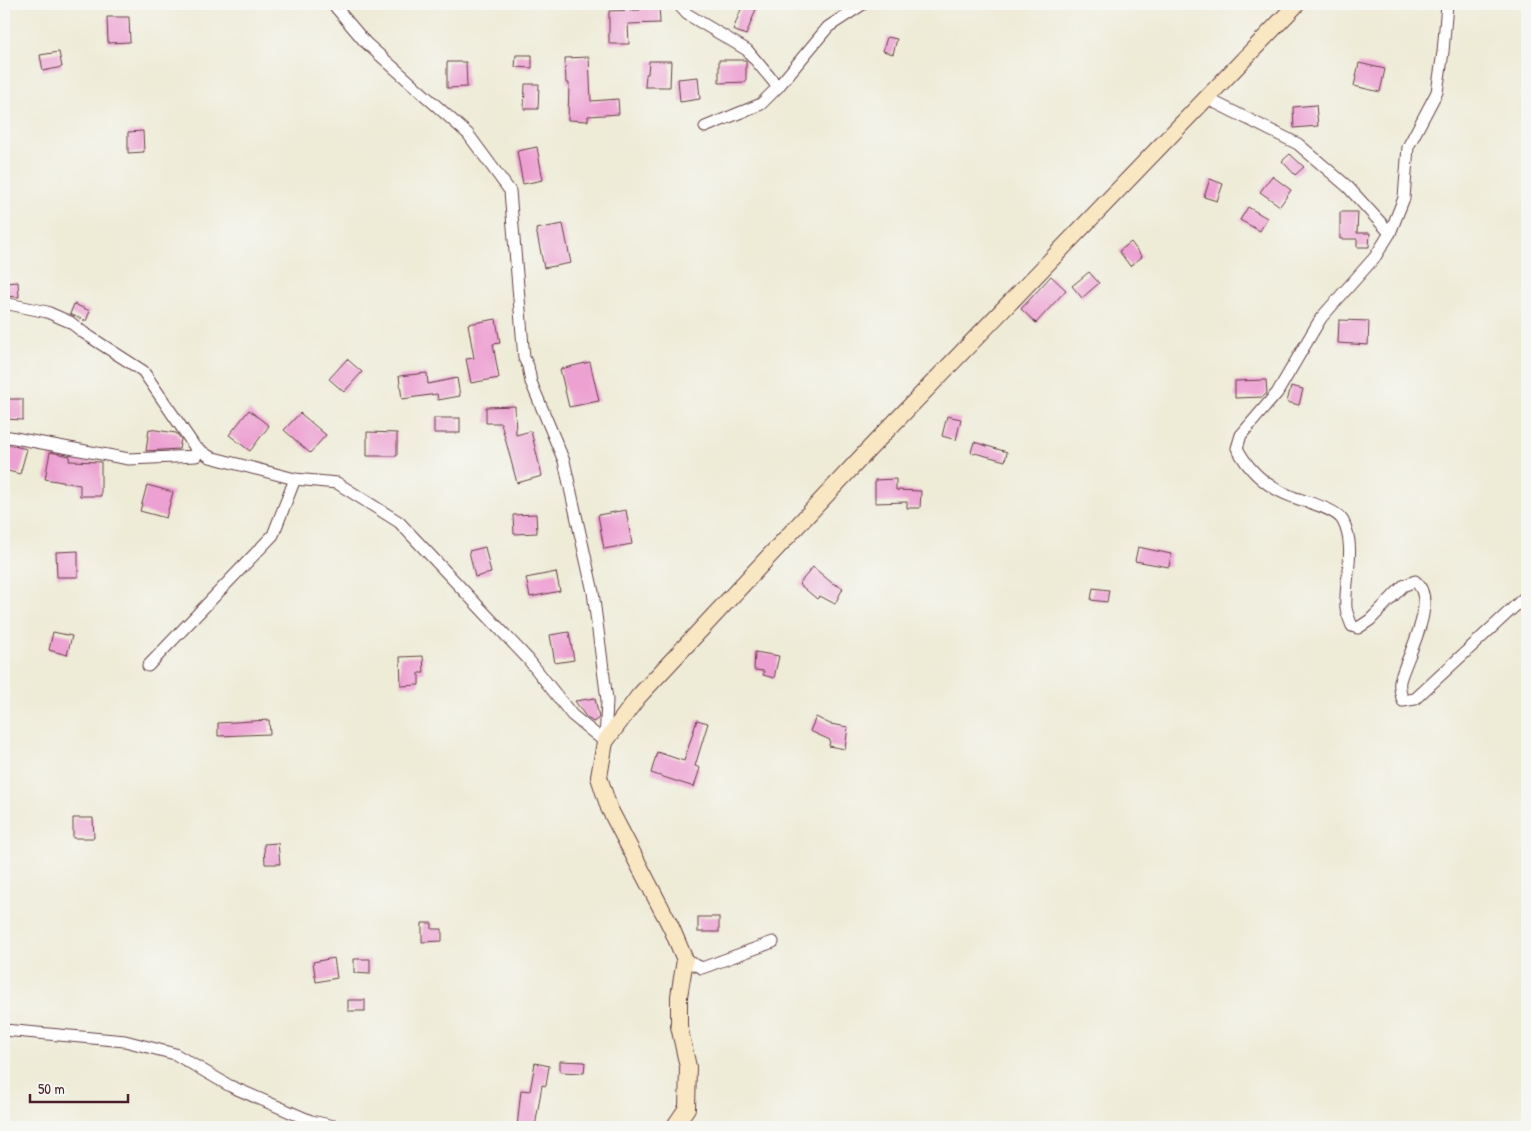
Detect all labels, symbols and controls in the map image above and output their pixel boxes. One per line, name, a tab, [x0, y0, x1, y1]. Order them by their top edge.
scale bar	[30, 1071, 128, 1103]
text: 50 m	[38, 1078, 65, 1099]

